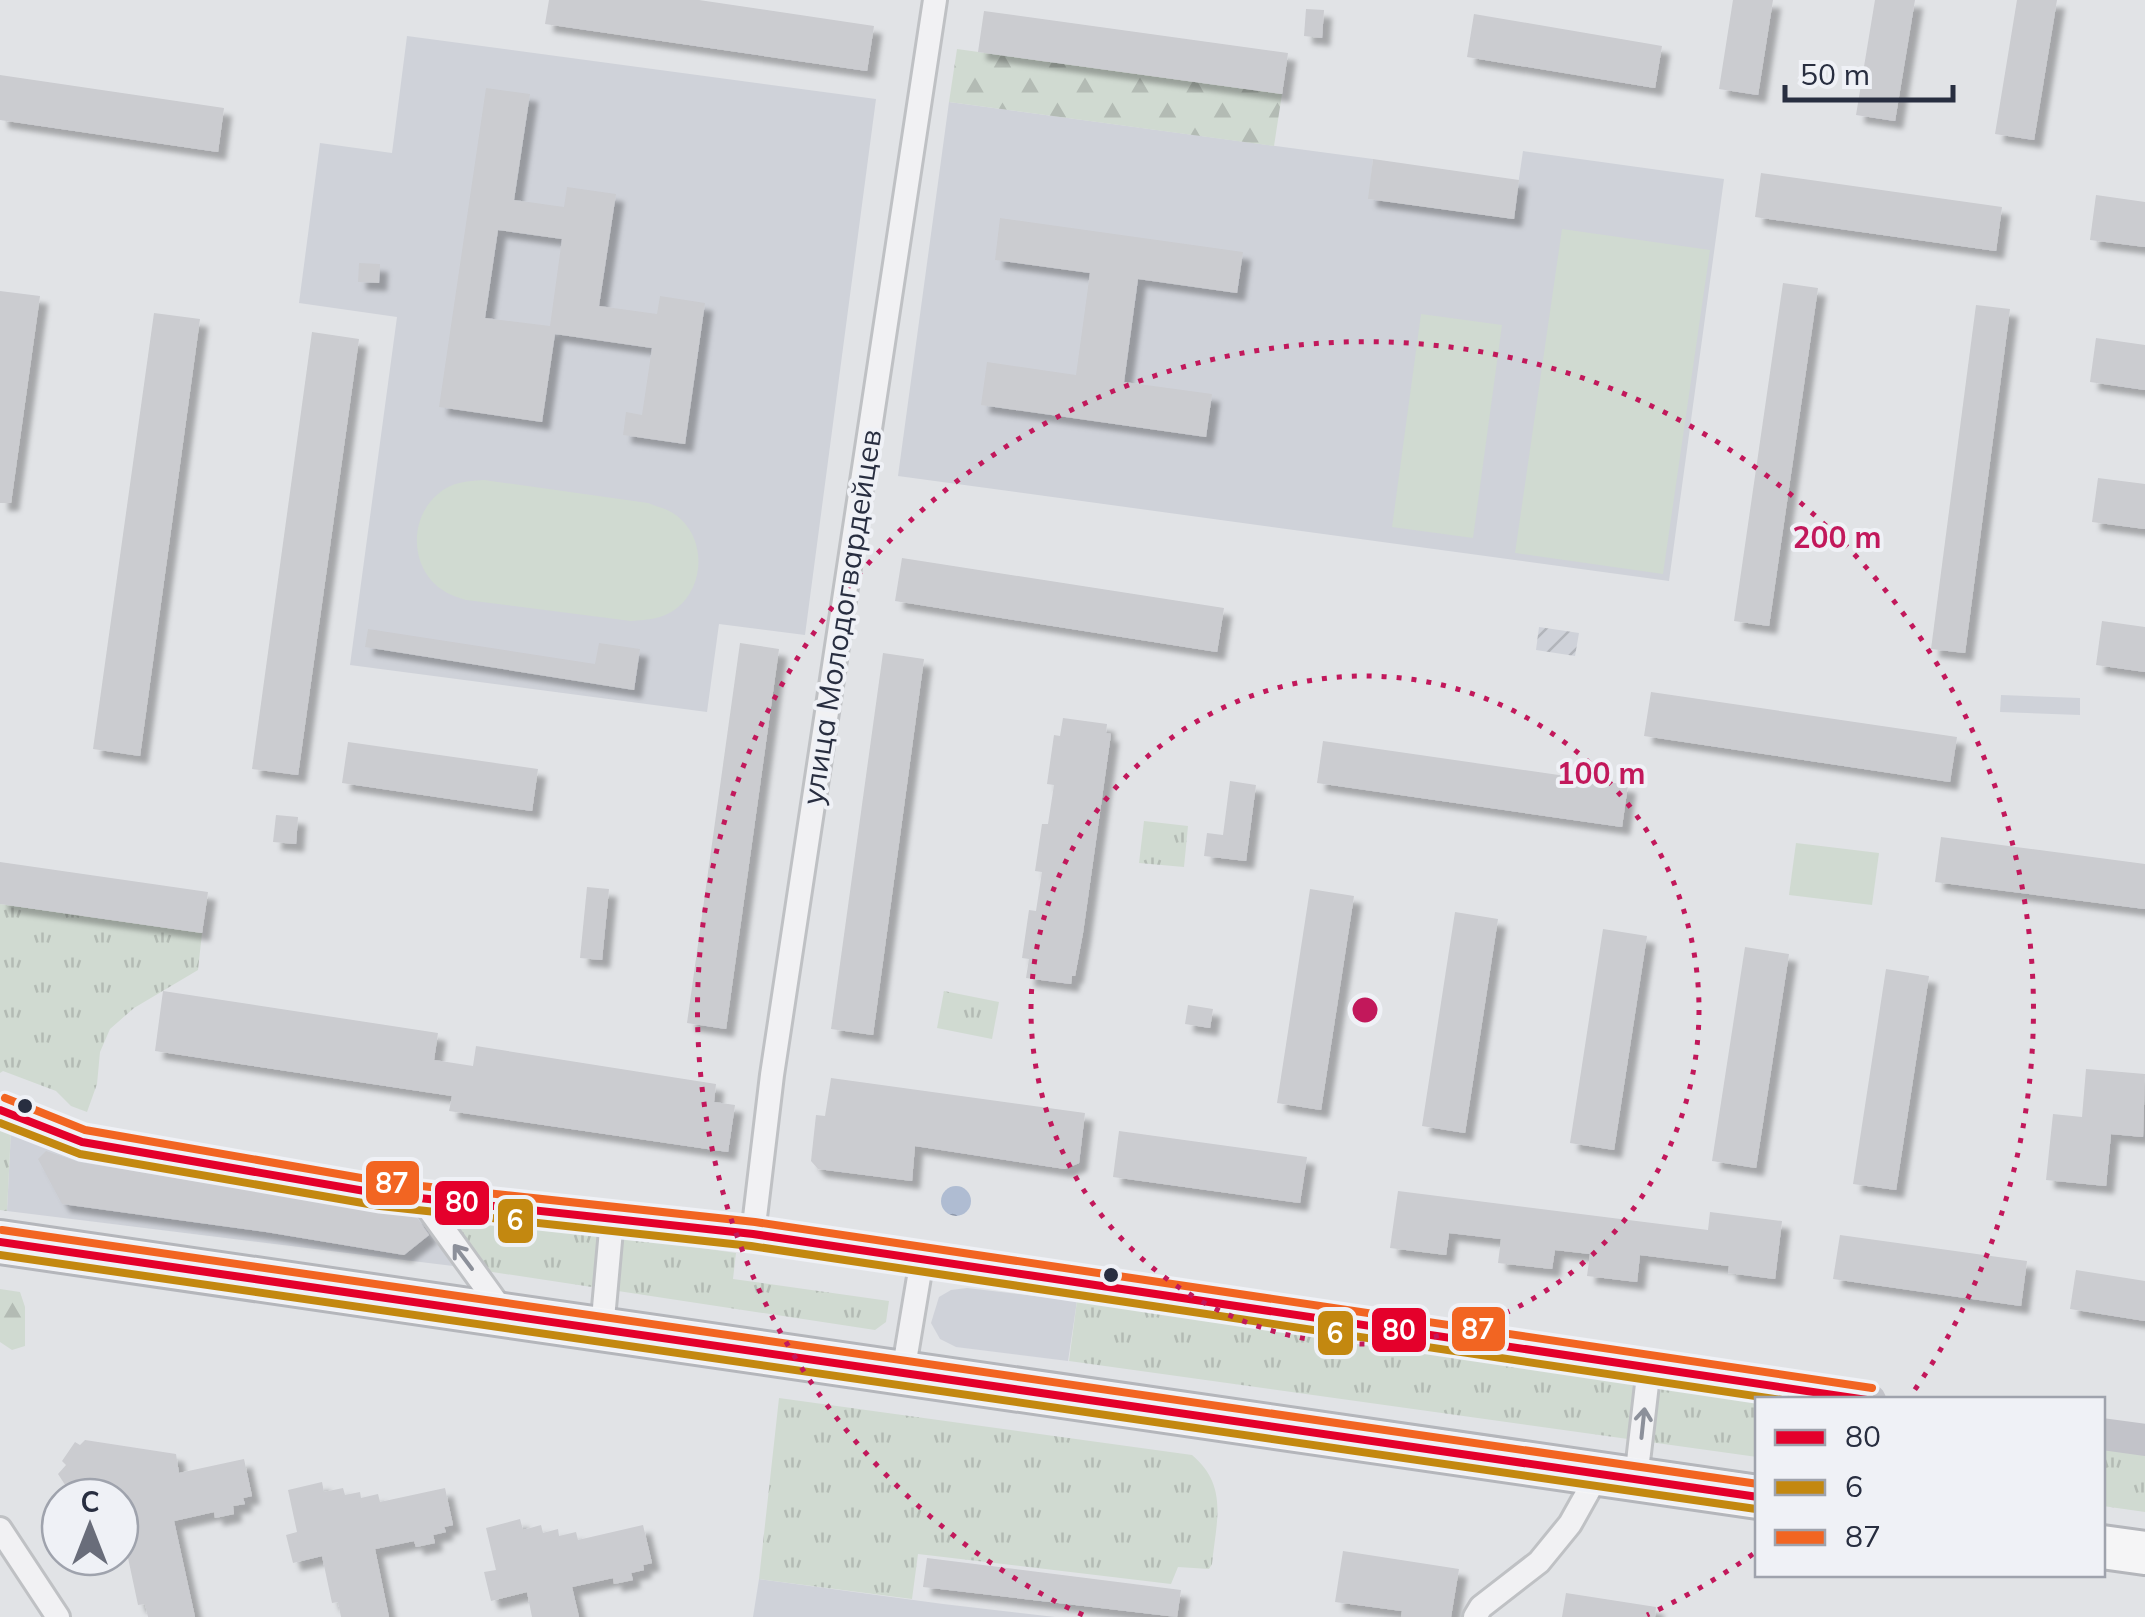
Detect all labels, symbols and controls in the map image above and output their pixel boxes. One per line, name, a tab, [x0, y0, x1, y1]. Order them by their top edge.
scale bar	[1785, 40, 1952, 102]
text: 50 m	[1800, 55, 1870, 93]
street label: улица Молодогвардейцев	[793, 426, 889, 808]
text: 200 m	[1792, 518, 1882, 556]
text: 100 m	[1556, 754, 1646, 792]
centre of rings	[1347, 992, 1383, 1028]
unlabelled marker	[15, 1096, 35, 1116]
line badge: 87	[364, 1159, 421, 1207]
text: 87	[375, 1165, 409, 1200]
line badge: 80	[433, 1179, 491, 1227]
text: 80	[445, 1184, 479, 1219]
line badge: 6	[496, 1197, 535, 1245]
text: 6	[507, 1202, 523, 1237]
one-way arrow	[453, 1244, 474, 1271]
unlabelled marker	[1101, 1265, 1121, 1285]
line badge: 87	[1450, 1305, 1507, 1353]
line badge: 80	[1370, 1306, 1428, 1354]
line badge: 6	[1316, 1309, 1355, 1357]
text: 87	[1461, 1311, 1495, 1346]
text: 80	[1382, 1312, 1416, 1347]
text: 6	[1327, 1315, 1343, 1350]
legend	[1755, 1397, 2105, 1577]
one-way arrow	[1634, 1407, 1653, 1440]
text: 80	[1845, 1417, 1881, 1455]
text: 6	[1845, 1467, 1863, 1505]
north arrow	[40, 1477, 140, 1577]
text: С	[80, 1484, 100, 1519]
text: 87	[1845, 1517, 1881, 1555]

